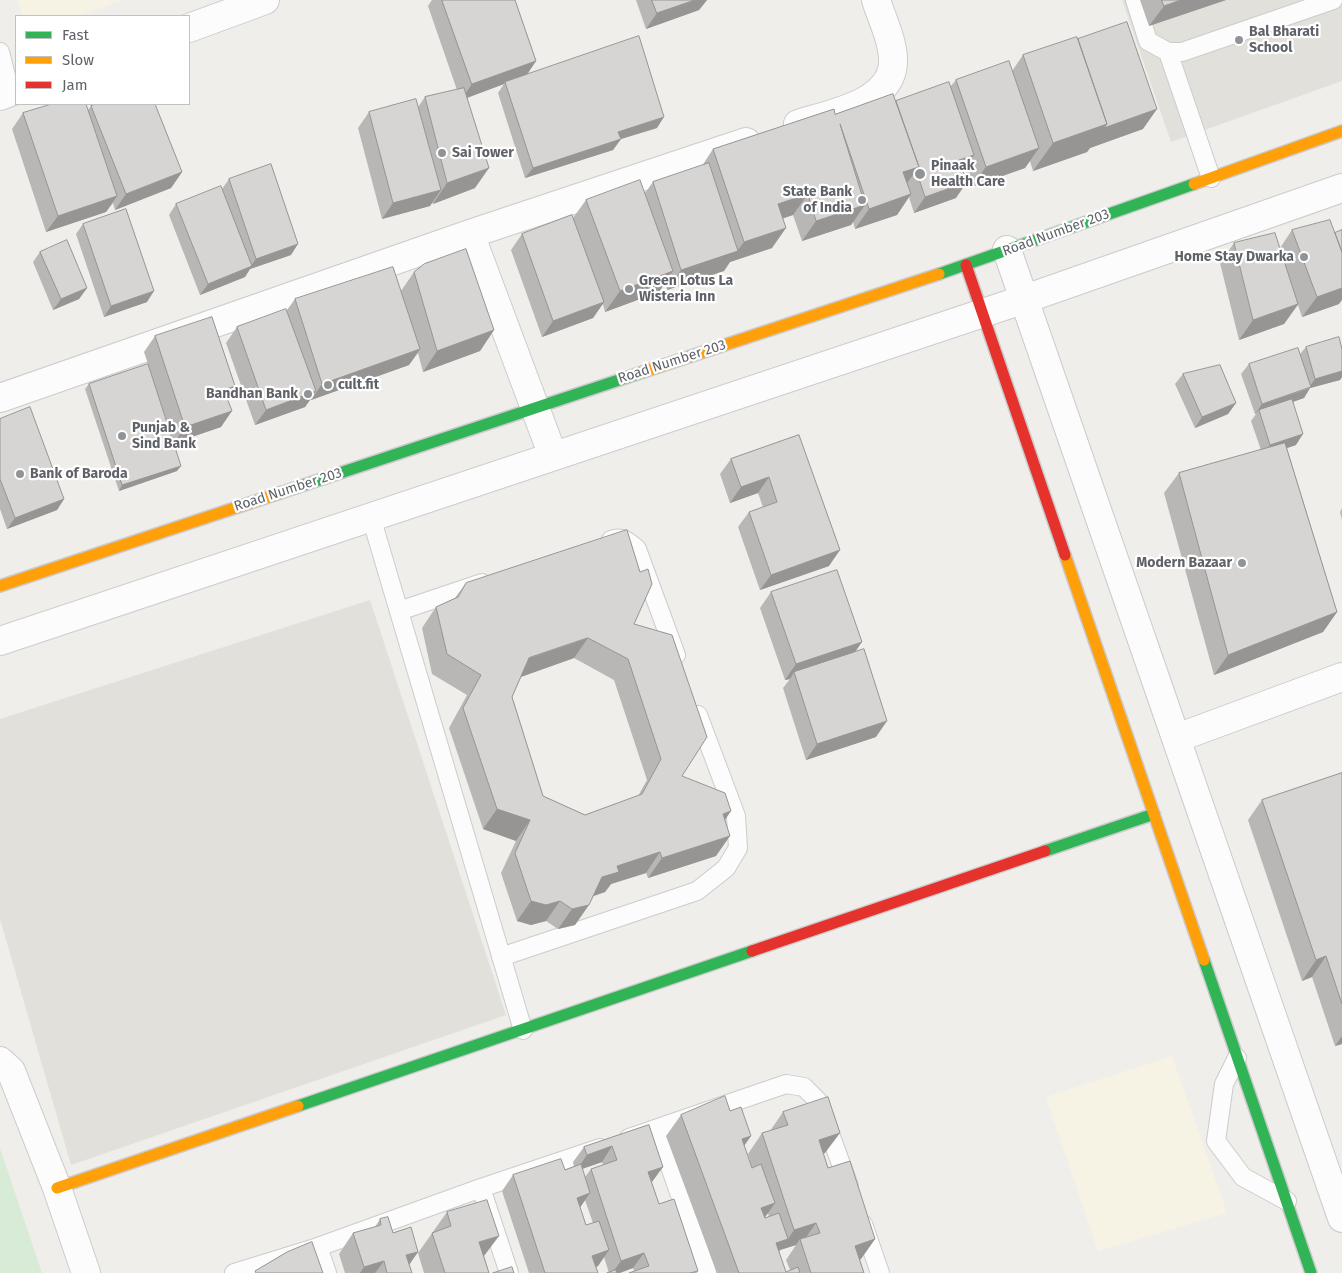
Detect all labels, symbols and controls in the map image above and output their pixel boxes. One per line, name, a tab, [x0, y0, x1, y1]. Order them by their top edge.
legend	[15, 15, 190, 105]
place label: Bal Bharati School	[1249, 24, 1319, 56]
text: Fast	[62, 26, 89, 44]
marker: Bal Bharati School	[1233, 34, 1245, 46]
text: Slow	[62, 51, 94, 69]
text: Jam	[62, 76, 88, 94]
place label: Sai Tower	[452, 145, 514, 161]
marker: Sai Tower	[436, 147, 448, 159]
place label: Pinaak Health Care	[931, 158, 1005, 190]
marker: Pinaak Health Care	[913, 167, 927, 181]
place label: State Bank of India	[783, 184, 852, 216]
marker: State Bank of India	[856, 194, 868, 206]
street label: Road Number 203	[1000, 206, 1112, 260]
place label: Home Stay Dwarka	[1174, 249, 1294, 265]
marker: Home Stay Dwarka	[1298, 251, 1310, 263]
place label: Green Lotus La Wisteria Inn	[639, 273, 733, 306]
marker: Green Lotus La Wisteria Inn	[623, 283, 635, 295]
street label: Road Number 203	[616, 337, 728, 387]
place label: cult.fit	[338, 377, 379, 393]
marker: cult.fit	[322, 379, 334, 391]
place label: Bandhan Bank	[206, 386, 298, 402]
marker: Bandhan Bank	[302, 388, 314, 400]
place label: Punjab & Sind Bank	[132, 420, 196, 452]
marker: Punjab & Sind Bank	[116, 430, 128, 442]
street label: Road Number 203	[232, 465, 344, 515]
place label: Bank of Baroda	[30, 466, 128, 482]
marker: Bank of Baroda	[14, 468, 26, 480]
place label: Modern Bazaar	[1136, 555, 1232, 571]
marker: Modern Bazaar	[1236, 557, 1248, 569]

